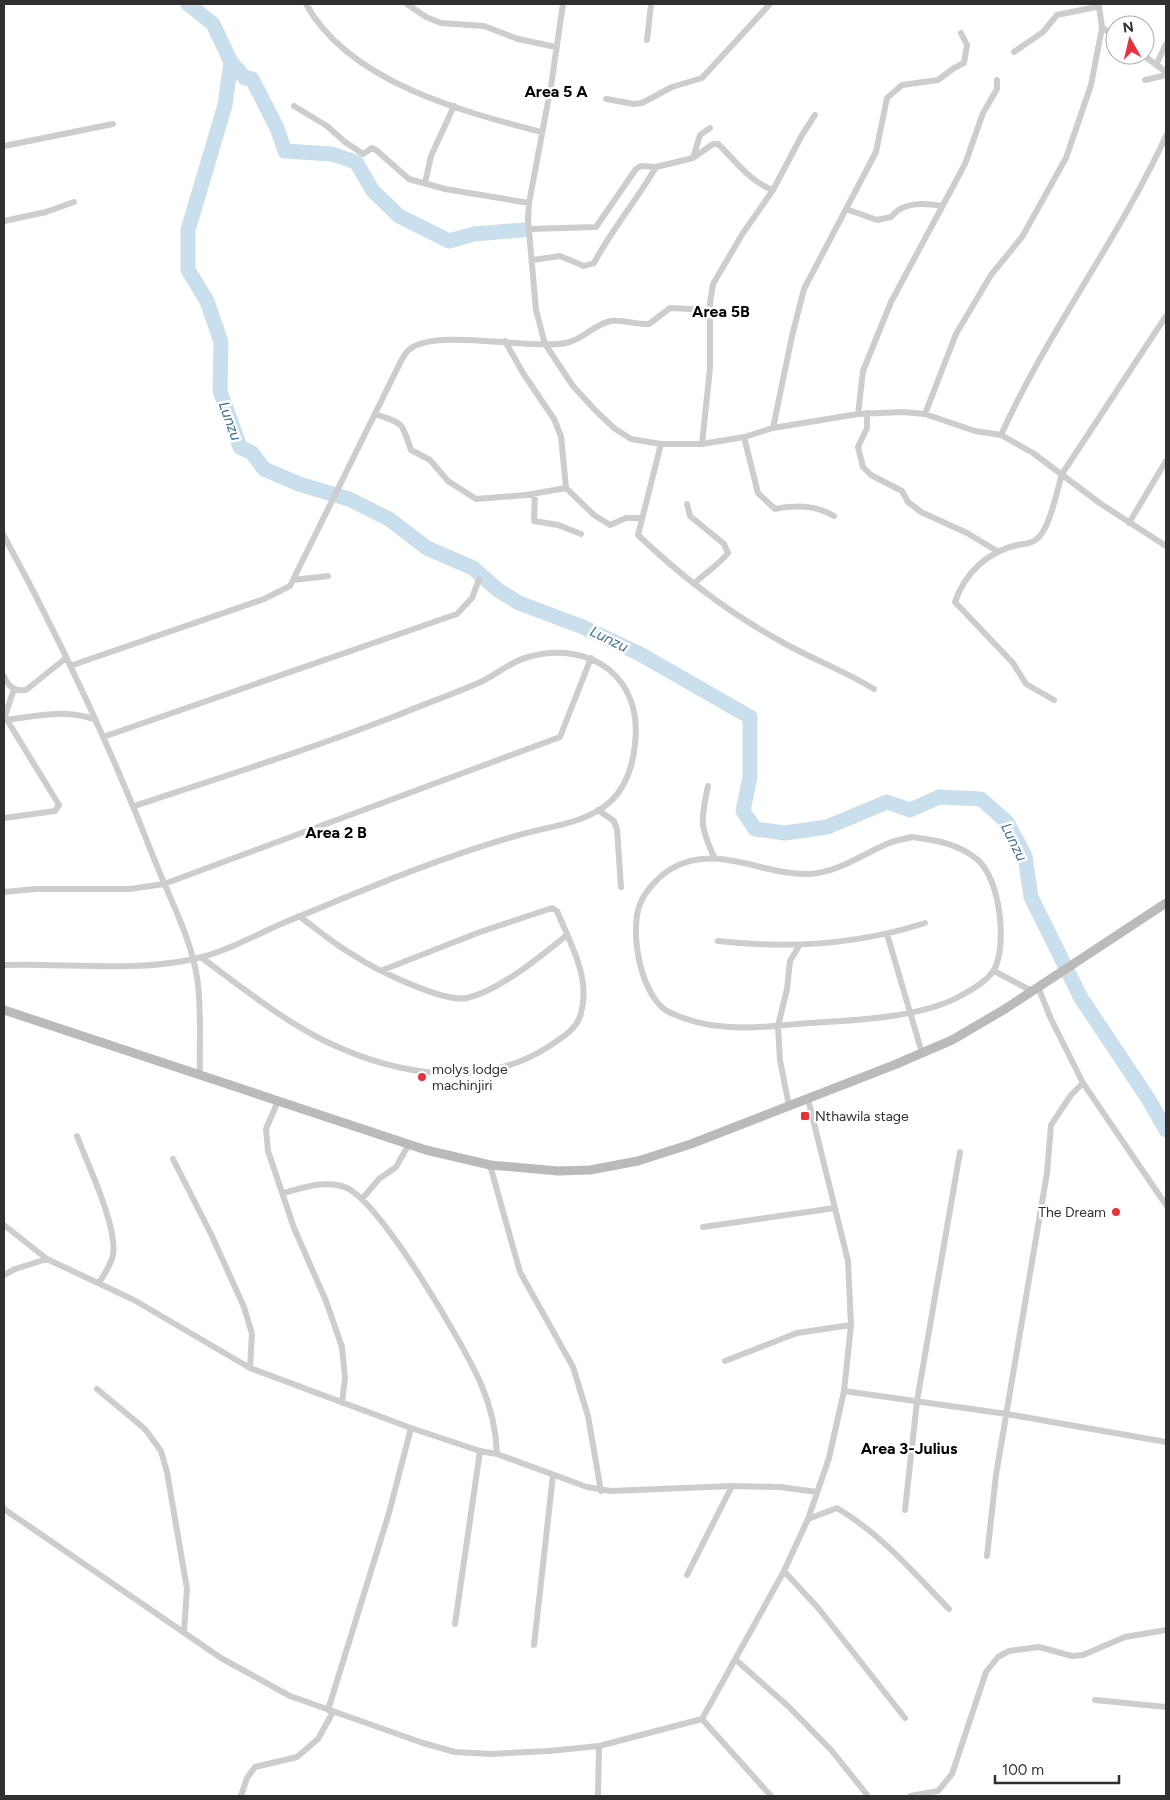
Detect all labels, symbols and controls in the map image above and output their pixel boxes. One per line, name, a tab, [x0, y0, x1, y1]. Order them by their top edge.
north arrow	[1105, 15, 1155, 65]
text: N	[1122, 18, 1135, 37]
district label: Area 5 A	[524, 82, 588, 101]
district label: Area 5B	[692, 302, 750, 321]
water label: Lunzu	[215, 399, 245, 443]
water label: Lunzu	[587, 622, 631, 656]
water label: Lunzu	[997, 820, 1031, 864]
district label: Area 2 B	[305, 823, 367, 842]
place label: molys lodge machinjiri	[432, 1061, 508, 1094]
marker: molys lodge machinjiri	[416, 1071, 428, 1083]
place label: Nthawila stage	[815, 1108, 909, 1125]
marker: Nthawila stage	[799, 1110, 811, 1122]
place label: The Dream	[1038, 1204, 1106, 1221]
marker: The Dream	[1110, 1206, 1122, 1218]
district label: Area 3-Julius	[861, 1439, 958, 1458]
scale bar	[995, 1752, 1119, 1784]
text: 100 m	[1002, 1761, 1044, 1779]

